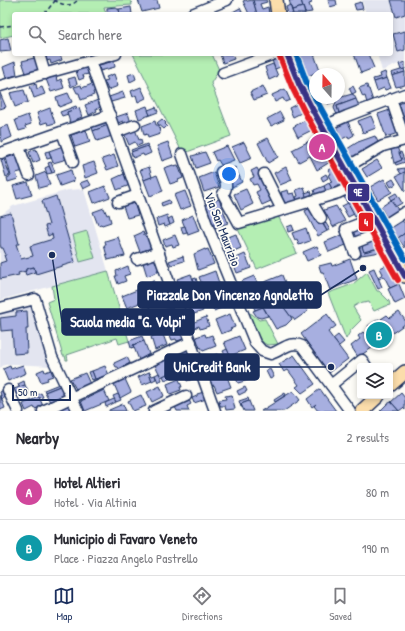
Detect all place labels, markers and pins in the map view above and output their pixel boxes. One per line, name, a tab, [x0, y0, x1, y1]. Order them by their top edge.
pin: A	[309, 132, 335, 162]
callout: Piazzale Don Vincenzo Agnoletto	[138, 282, 321, 308]
callout: Scuola media "G. Volpi"	[62, 309, 194, 335]
pin: B	[366, 320, 392, 350]
callout: UniCredit Bank	[165, 354, 259, 380]

